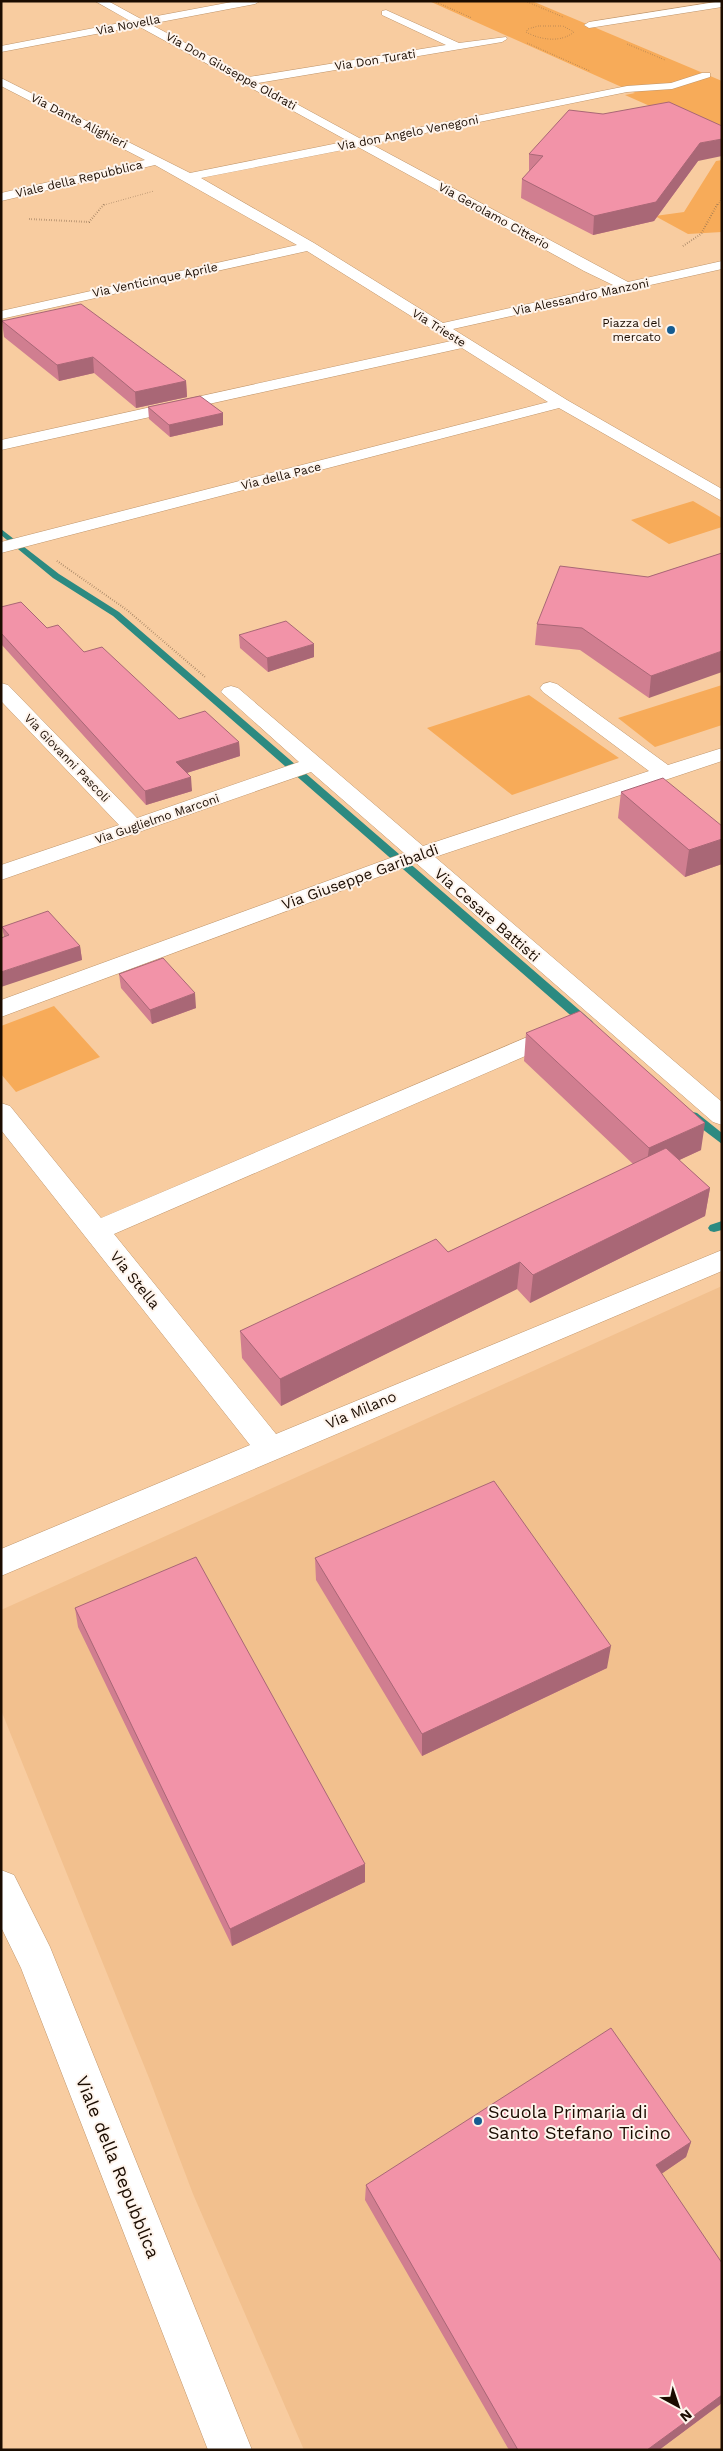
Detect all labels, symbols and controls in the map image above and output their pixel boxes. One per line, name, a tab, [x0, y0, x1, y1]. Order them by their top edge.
street label: Via Novella	[95, 12, 161, 38]
street label: Via Don Giuseppe Oldrati	[163, 29, 299, 113]
street label: Via Don Turati	[333, 47, 417, 73]
street label: Via Dante Alighieri	[28, 91, 130, 151]
street label: Via don Angelo Venegoni	[336, 112, 480, 154]
street label: Viale della Repubblica	[14, 158, 144, 200]
street label: Via Gerolamo Citterio	[436, 180, 552, 252]
street label: Via Venticinque Aprile	[91, 260, 219, 300]
street label: Via Alessandro Manzoni	[512, 276, 650, 318]
street label: Via Trieste	[409, 306, 469, 350]
place label: Piazza del mercato	[602, 316, 661, 344]
marker: Piazza del mercato	[665, 324, 677, 336]
street label: Via della Pace	[240, 459, 322, 493]
street label: Via Giovanni Pascoli	[21, 711, 113, 805]
street label: Via Guglielmo Marconi	[93, 791, 221, 847]
street label: Via Giuseppe Garibaldi	[279, 840, 441, 914]
street label: Via Cesare Battisti	[431, 864, 543, 966]
street label: Via Stella	[106, 1247, 164, 1313]
street label: Via Milano	[323, 1387, 399, 1433]
street label: Viale della Repubblica	[72, 2073, 164, 2261]
place label: Scuola Primaria di Santo Stefano Ticino	[488, 2101, 671, 2143]
marker: Scuola Primaria di Santo Stefano Ticino	[472, 2115, 484, 2127]
north arrow	[653, 2381, 703, 2431]
text: N	[677, 2406, 695, 2425]

